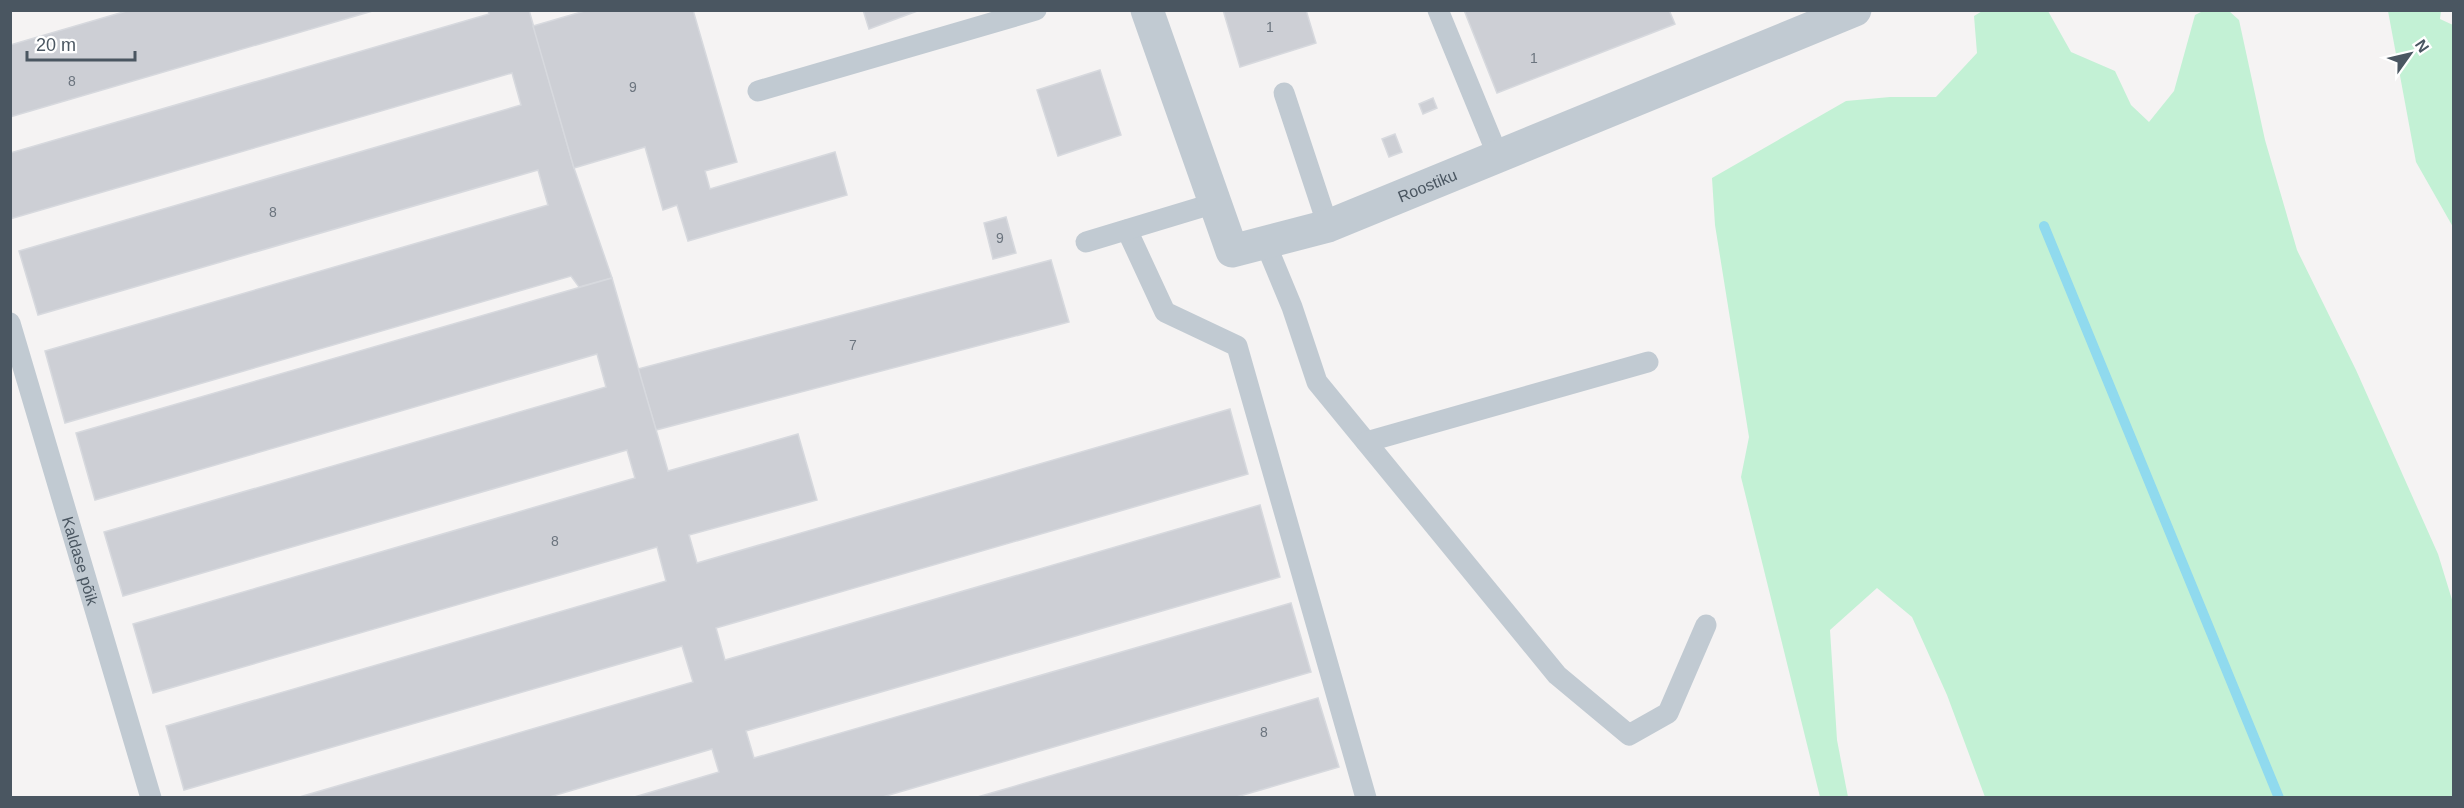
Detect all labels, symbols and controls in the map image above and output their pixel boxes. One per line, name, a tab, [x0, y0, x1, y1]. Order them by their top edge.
house number: 1	[1266, 19, 1274, 35]
scale bar	[27, 24, 135, 62]
north arrow	[2380, 24, 2440, 84]
text: 20 m	[36, 35, 76, 55]
text: N	[2412, 36, 2432, 55]
house number: 1	[1530, 50, 1538, 66]
house number: 8	[68, 73, 76, 89]
house number: 9	[629, 79, 637, 95]
street label: Roostiku	[1395, 166, 1459, 205]
house number: 8	[269, 204, 277, 220]
house number: 9	[996, 230, 1004, 246]
house number: 7	[849, 337, 857, 353]
street label: Kaldase põik	[59, 515, 102, 608]
house number: 8	[551, 533, 559, 549]
house number: 8	[1260, 724, 1268, 740]

